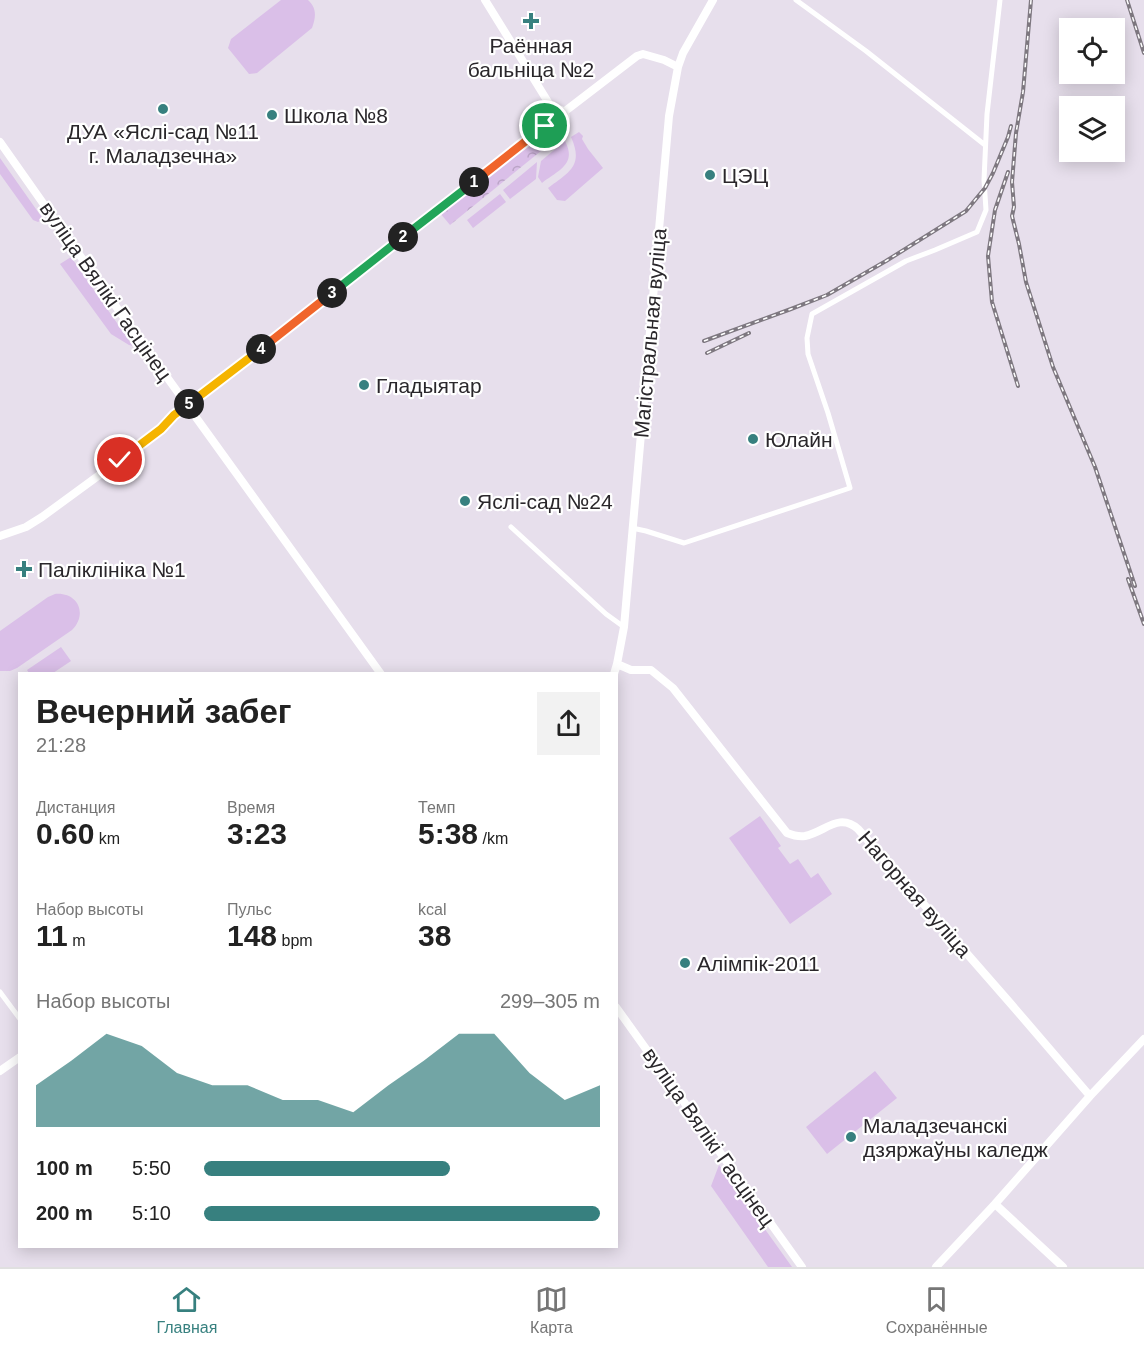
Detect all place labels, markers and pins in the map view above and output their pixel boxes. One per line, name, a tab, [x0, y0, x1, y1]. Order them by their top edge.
marker: Раённая бальніца №2	[522, 12, 540, 30]
place label: Раённая бальніца №2	[468, 34, 594, 81]
pin	[519, 100, 570, 151]
marker: ДУА «Яслі-сад №11 г. Маладзечна»	[156, 102, 170, 116]
place label: Школа №8	[284, 104, 388, 127]
marker: Школа №8	[265, 108, 279, 122]
place label: ДУА «Яслі-сад №11 г. Маладзечна»	[67, 120, 259, 167]
place label: ЦЭЦ	[722, 164, 769, 187]
pin: 1	[459, 167, 489, 197]
marker: ЦЭЦ	[703, 168, 717, 182]
pin: 2	[388, 222, 418, 252]
pin: 3	[317, 278, 347, 308]
pin: 4	[246, 334, 276, 364]
place label: Гладыятар	[376, 374, 482, 397]
marker: Гладыятар	[357, 378, 371, 392]
pin: 5	[174, 389, 204, 419]
place label: Юлайн	[765, 428, 833, 451]
marker: Юлайн	[746, 432, 760, 446]
pin	[94, 434, 145, 485]
place label: Яслі-сад №24	[477, 490, 613, 513]
marker: Яслі-сад №24	[458, 494, 472, 508]
place label: Паліклініка №1	[38, 558, 186, 581]
marker: Паліклініка №1	[15, 560, 33, 578]
place label: Алімпік-2011	[697, 952, 820, 975]
marker: Алімпік-2011	[678, 956, 692, 970]
place label: Маладзечанскі дзяржаўны каледж	[863, 1114, 1048, 1161]
marker: Маладзечанскі дзяржаўны каледж	[844, 1130, 858, 1144]

